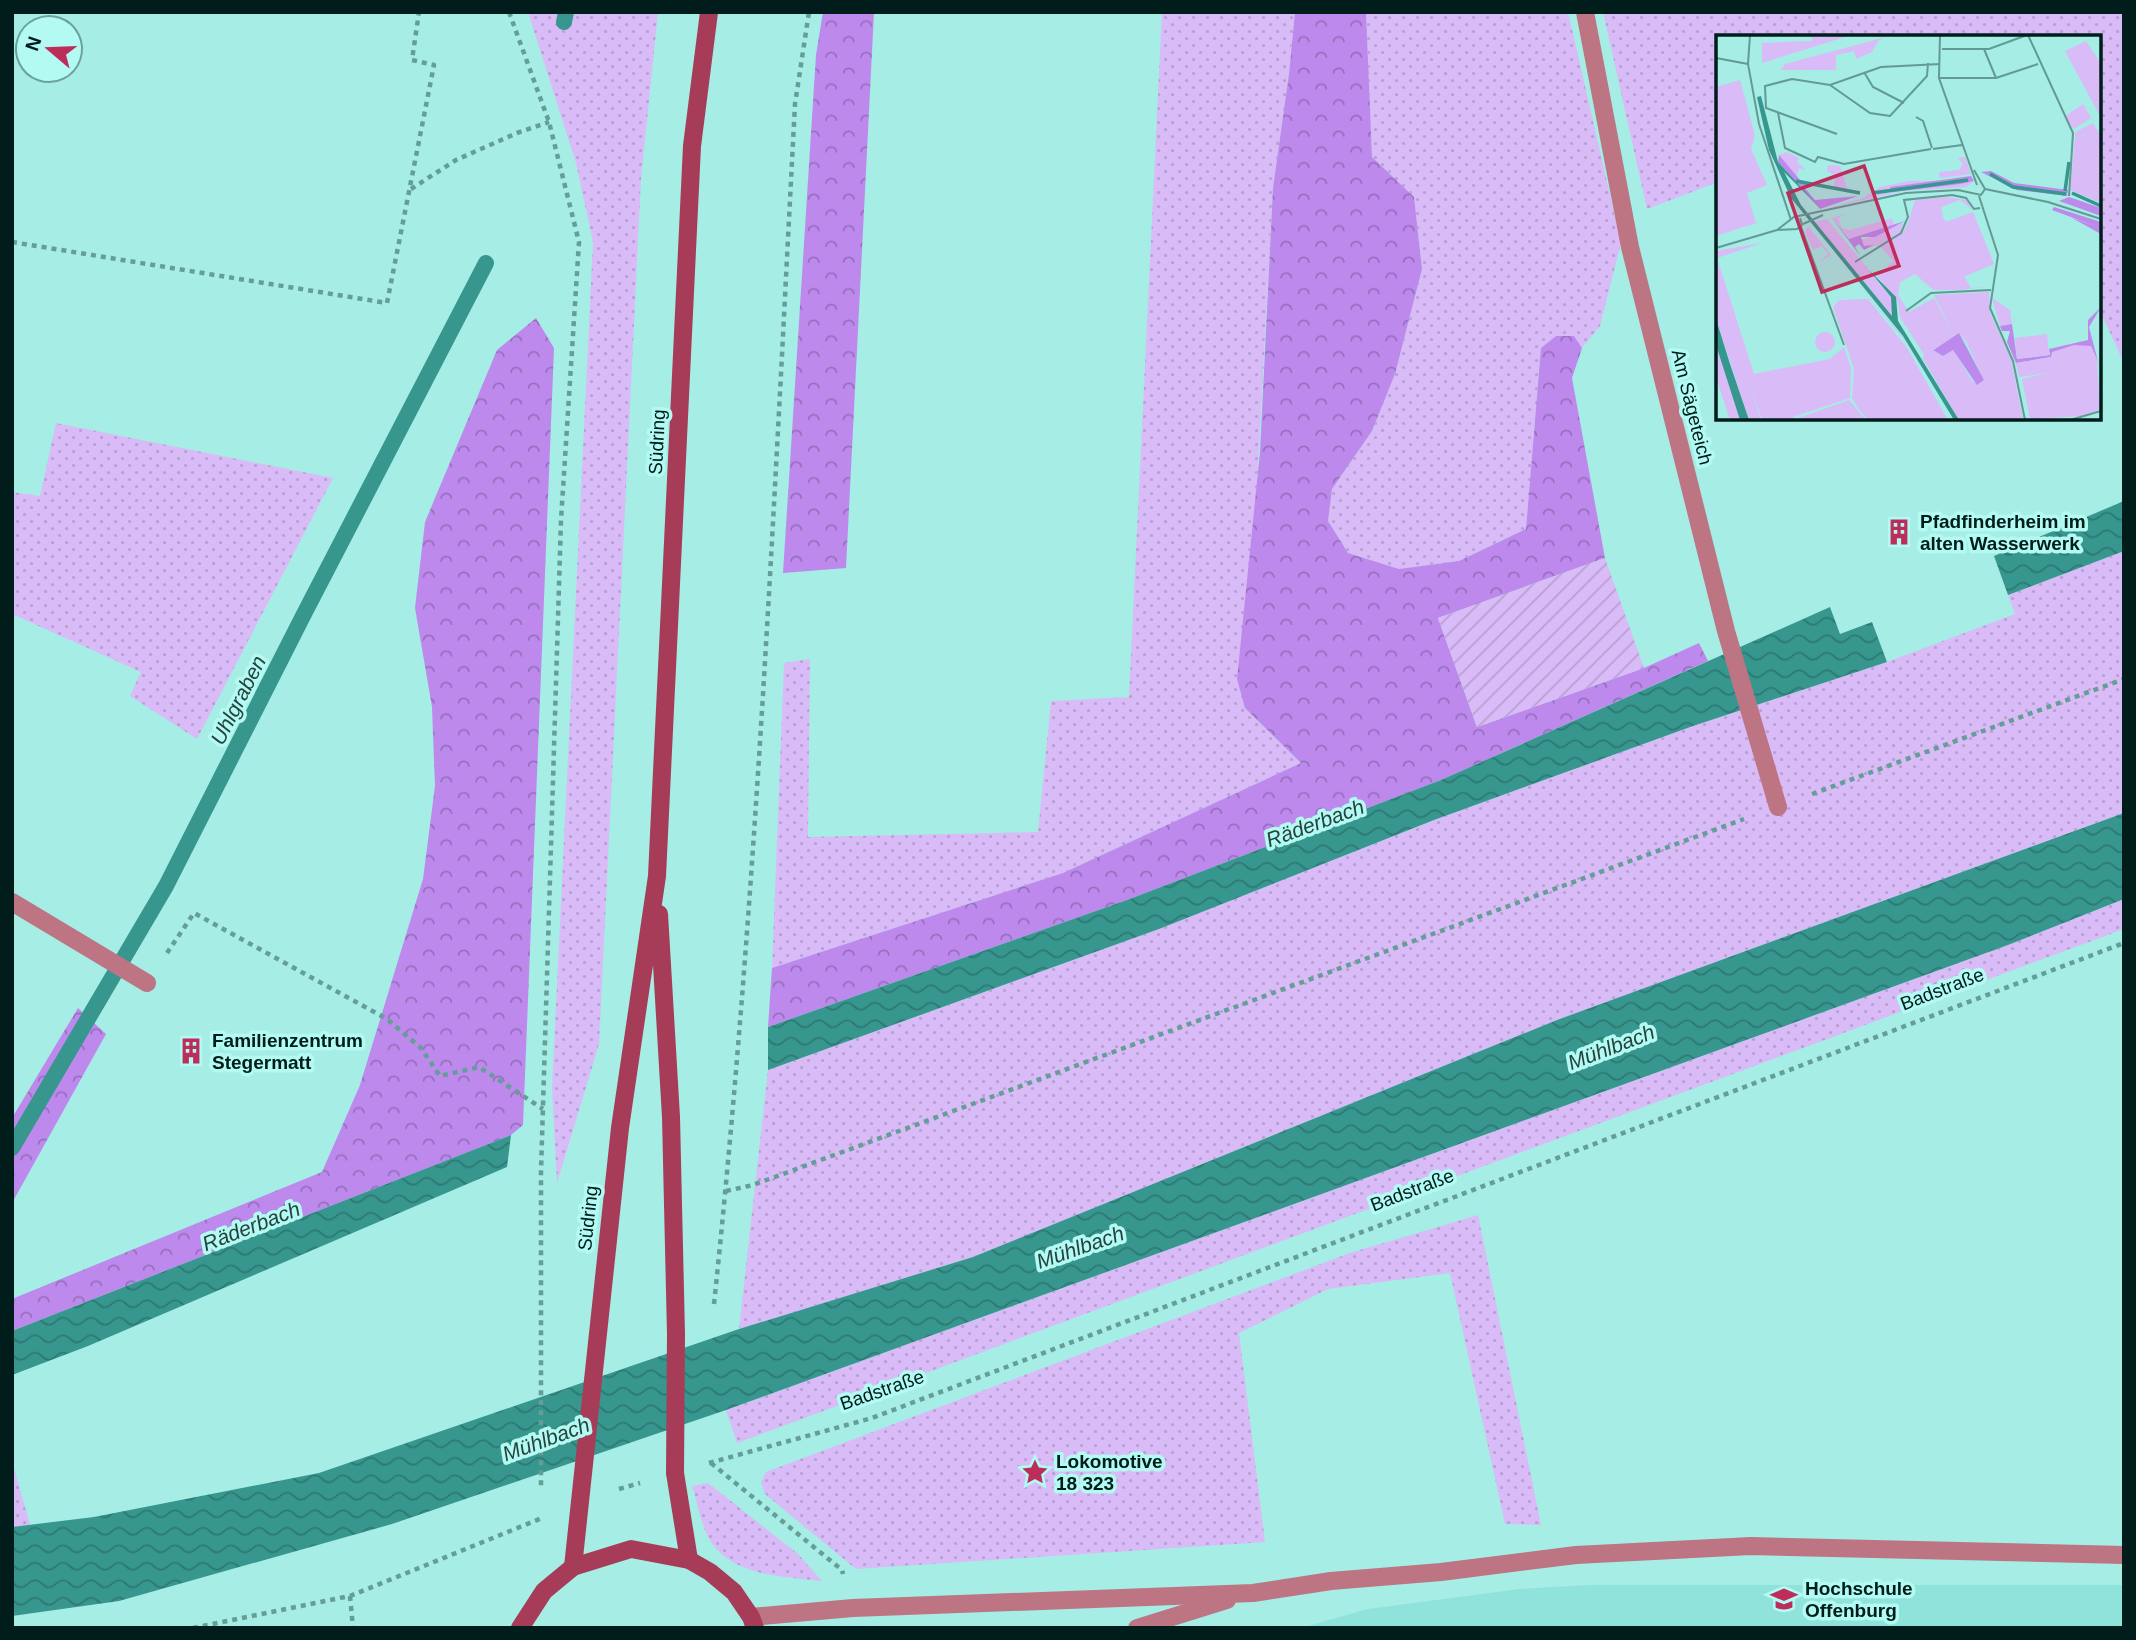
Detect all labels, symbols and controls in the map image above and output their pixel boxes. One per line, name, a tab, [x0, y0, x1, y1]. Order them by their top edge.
north arrow	[14, 14, 84, 84]
text: N	[21, 34, 46, 54]
inset map	[1716, 35, 2101, 420]
street label: Am Sägeteich	[1668, 347, 1716, 467]
street label: Südring	[645, 409, 669, 475]
place label: Pfadfinderheim im alten Wasserwerk	[1920, 511, 2086, 554]
building icon: Pfadfinderheim im alten Wasserwerk	[1884, 517, 1914, 547]
water label: Uhlgraben	[206, 652, 270, 748]
water label: Räderbach	[1263, 795, 1367, 851]
street label: Badstraße	[1897, 963, 1987, 1015]
water label: Mühlbach	[1564, 1020, 1658, 1074]
place label: Familienzentrum Stegermatt	[212, 1030, 363, 1073]
building icon: Familienzentrum Stegermatt	[176, 1036, 206, 1066]
street label: Badstraße	[1367, 1164, 1457, 1216]
street label: Südring	[574, 1184, 602, 1252]
water label: Räderbach	[199, 1197, 303, 1255]
water label: Mühlbach	[1033, 1221, 1127, 1273]
street label: Badstraße	[837, 1366, 927, 1414]
water label: Mühlbach	[499, 1413, 593, 1465]
place label: Lokomotive 18 323	[1056, 1451, 1163, 1494]
place icon: Lokomotive 18 323	[1020, 1457, 1050, 1487]
place label: Hochschule Offenburg	[1805, 1578, 1913, 1621]
school or university icon: Hochschule Offenburg	[1769, 1584, 1799, 1614]

